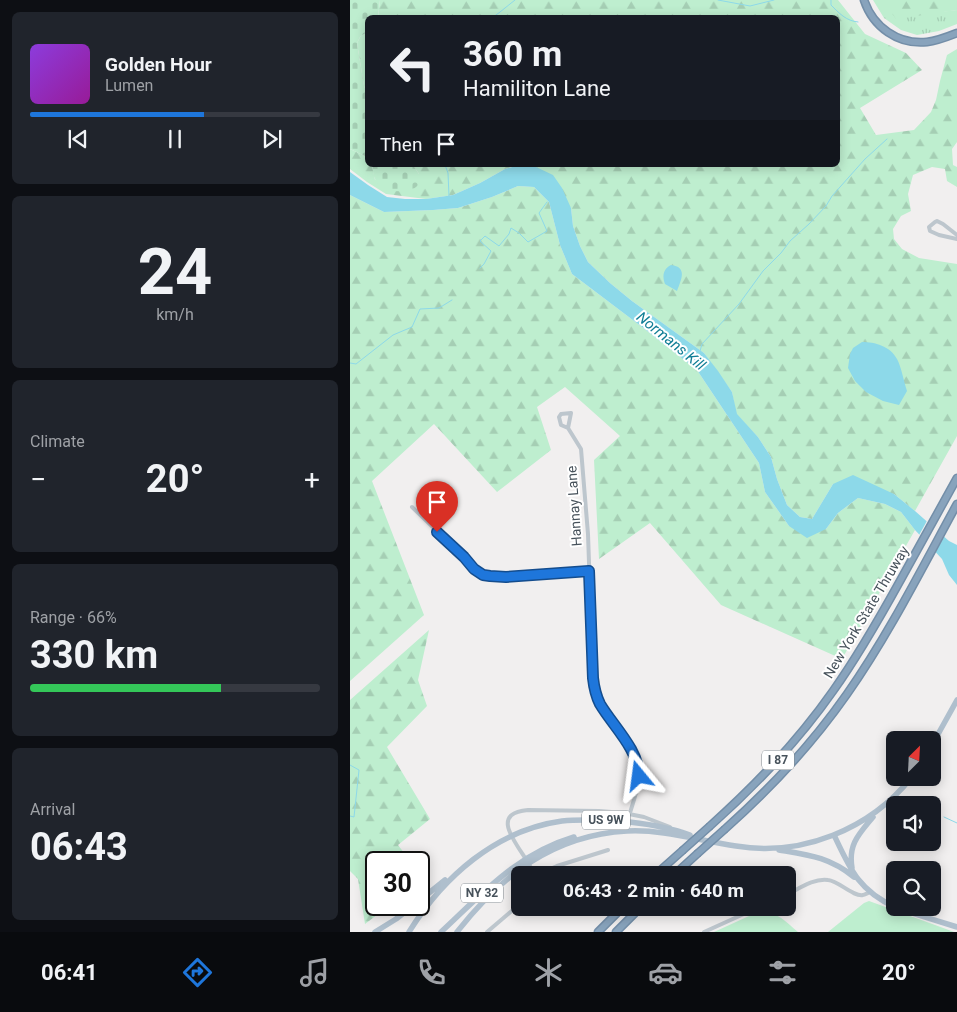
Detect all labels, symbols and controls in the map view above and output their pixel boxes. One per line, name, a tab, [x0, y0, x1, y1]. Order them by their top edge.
text: 360 m	[463, 34, 562, 75]
icon: left	[380, 35, 445, 100]
text: Golden Hour	[105, 53, 212, 76]
text: Lumen	[105, 76, 153, 95]
text: Hamiliton Lane	[463, 76, 611, 101]
icon: previous	[64, 125, 92, 153]
icon: pause	[161, 125, 189, 153]
icon: next	[258, 125, 286, 153]
icon: arrive	[432, 130, 460, 158]
text: Then	[380, 133, 422, 156]
text: 24	[138, 234, 212, 310]
text: km/h	[156, 305, 194, 324]
water label: Normans Kill	[633, 308, 709, 374]
text: Climate	[30, 432, 85, 451]
text: 20°	[146, 457, 204, 501]
text: −	[30, 463, 46, 496]
text: +	[304, 463, 320, 496]
street label: Hannay Lane	[563, 465, 585, 547]
pin	[416, 481, 458, 532]
icon: arrive	[423, 488, 451, 516]
street label: New York State Thruway	[820, 543, 912, 681]
text: Range · 66%	[30, 608, 117, 627]
text: 330 km	[30, 633, 158, 677]
north arrow	[886, 731, 941, 786]
map controls	[886, 731, 941, 916]
position arrow	[612, 749, 664, 801]
road number: I 87	[762, 750, 794, 770]
button: sound	[886, 796, 941, 851]
text: Arrival	[30, 800, 75, 819]
road number: US 9W	[582, 810, 630, 830]
text: 06:43	[30, 825, 128, 869]
speed limit sign: 30	[365, 851, 430, 916]
button: search	[886, 861, 941, 916]
text: 06:43 · 2 min · 640 m	[563, 879, 744, 902]
road number: NY 32	[461, 884, 503, 902]
icon: directions	[180, 955, 215, 990]
icon: music	[297, 955, 332, 990]
icon: phone	[414, 955, 449, 990]
icon: climate	[531, 955, 566, 990]
icon: car	[648, 955, 683, 990]
icon: filters	[765, 955, 800, 990]
text: 06:41	[41, 960, 98, 985]
text: 20°	[882, 960, 916, 985]

